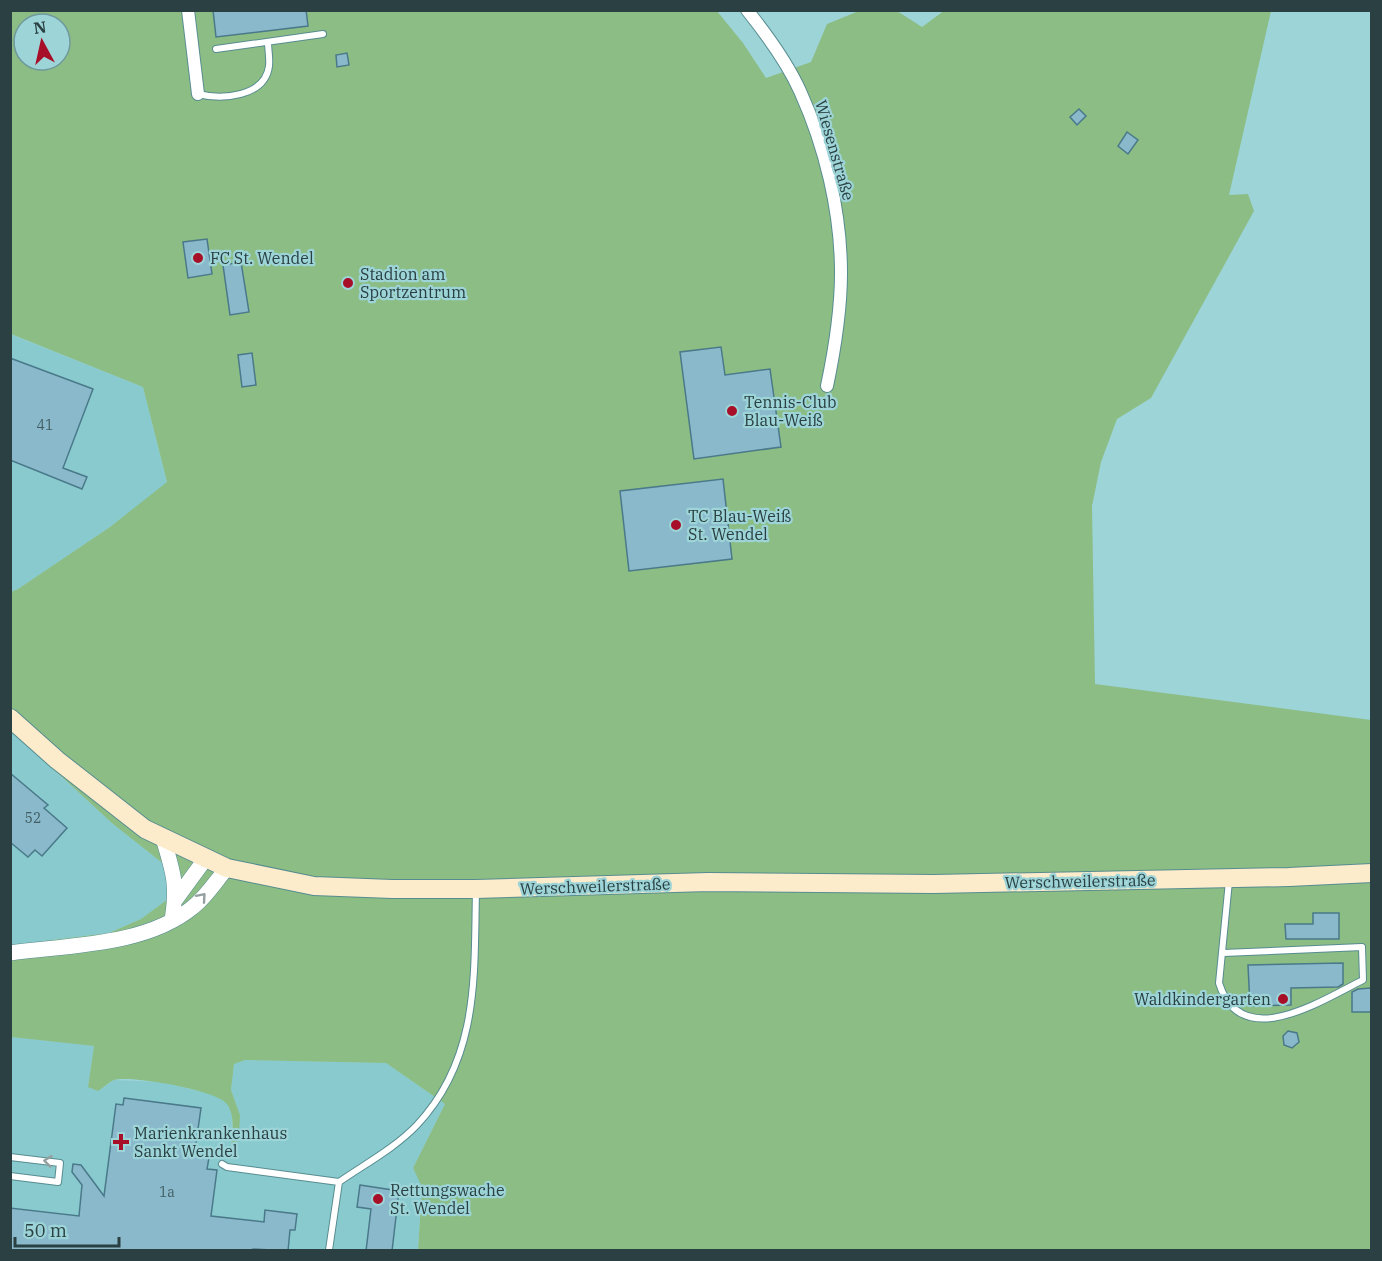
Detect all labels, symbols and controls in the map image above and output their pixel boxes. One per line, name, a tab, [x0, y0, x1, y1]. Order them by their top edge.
north arrow	[12, 12, 72, 72]
text: N	[32, 16, 48, 38]
street label: Wiesenstraße	[811, 98, 859, 202]
place label: FC St. Wendel	[210, 248, 314, 268]
marker: FC St. Wendel	[191, 251, 205, 265]
place label: Stadion am Sportzentrum	[360, 264, 466, 302]
marker: Stadion am Sportzentrum	[341, 276, 355, 290]
place label: Tennis-Club Blau-Weiß	[744, 392, 837, 430]
marker: Tennis-Club Blau-Weiß	[725, 404, 739, 418]
house number: 41	[37, 416, 53, 434]
place label: TC Blau-Weiß St. Wendel	[688, 506, 791, 544]
marker: TC Blau-Weiß St. Wendel	[669, 518, 683, 532]
house number: 52	[25, 809, 41, 827]
street label: Werschweilerstraße	[1004, 870, 1156, 892]
street label: Werschweilerstraße	[519, 873, 671, 899]
one-way arrow	[195, 893, 206, 904]
place label: Waldkindergarten	[1134, 989, 1271, 1009]
marker: Waldkindergarten	[1276, 992, 1290, 1006]
place label: Marienkrankenhaus Sankt Wendel	[134, 1123, 287, 1161]
marker: Marienkrankenhaus Sankt Wendel	[112, 1133, 130, 1151]
one-way arrow	[44, 1156, 53, 1168]
place label: Rettungswache St. Wendel	[390, 1180, 505, 1218]
house number: 1a	[159, 1183, 175, 1201]
marker: Rettungswache St. Wendel	[371, 1192, 385, 1206]
scale bar	[15, 1210, 118, 1248]
text: 50 m	[24, 1219, 67, 1242]

